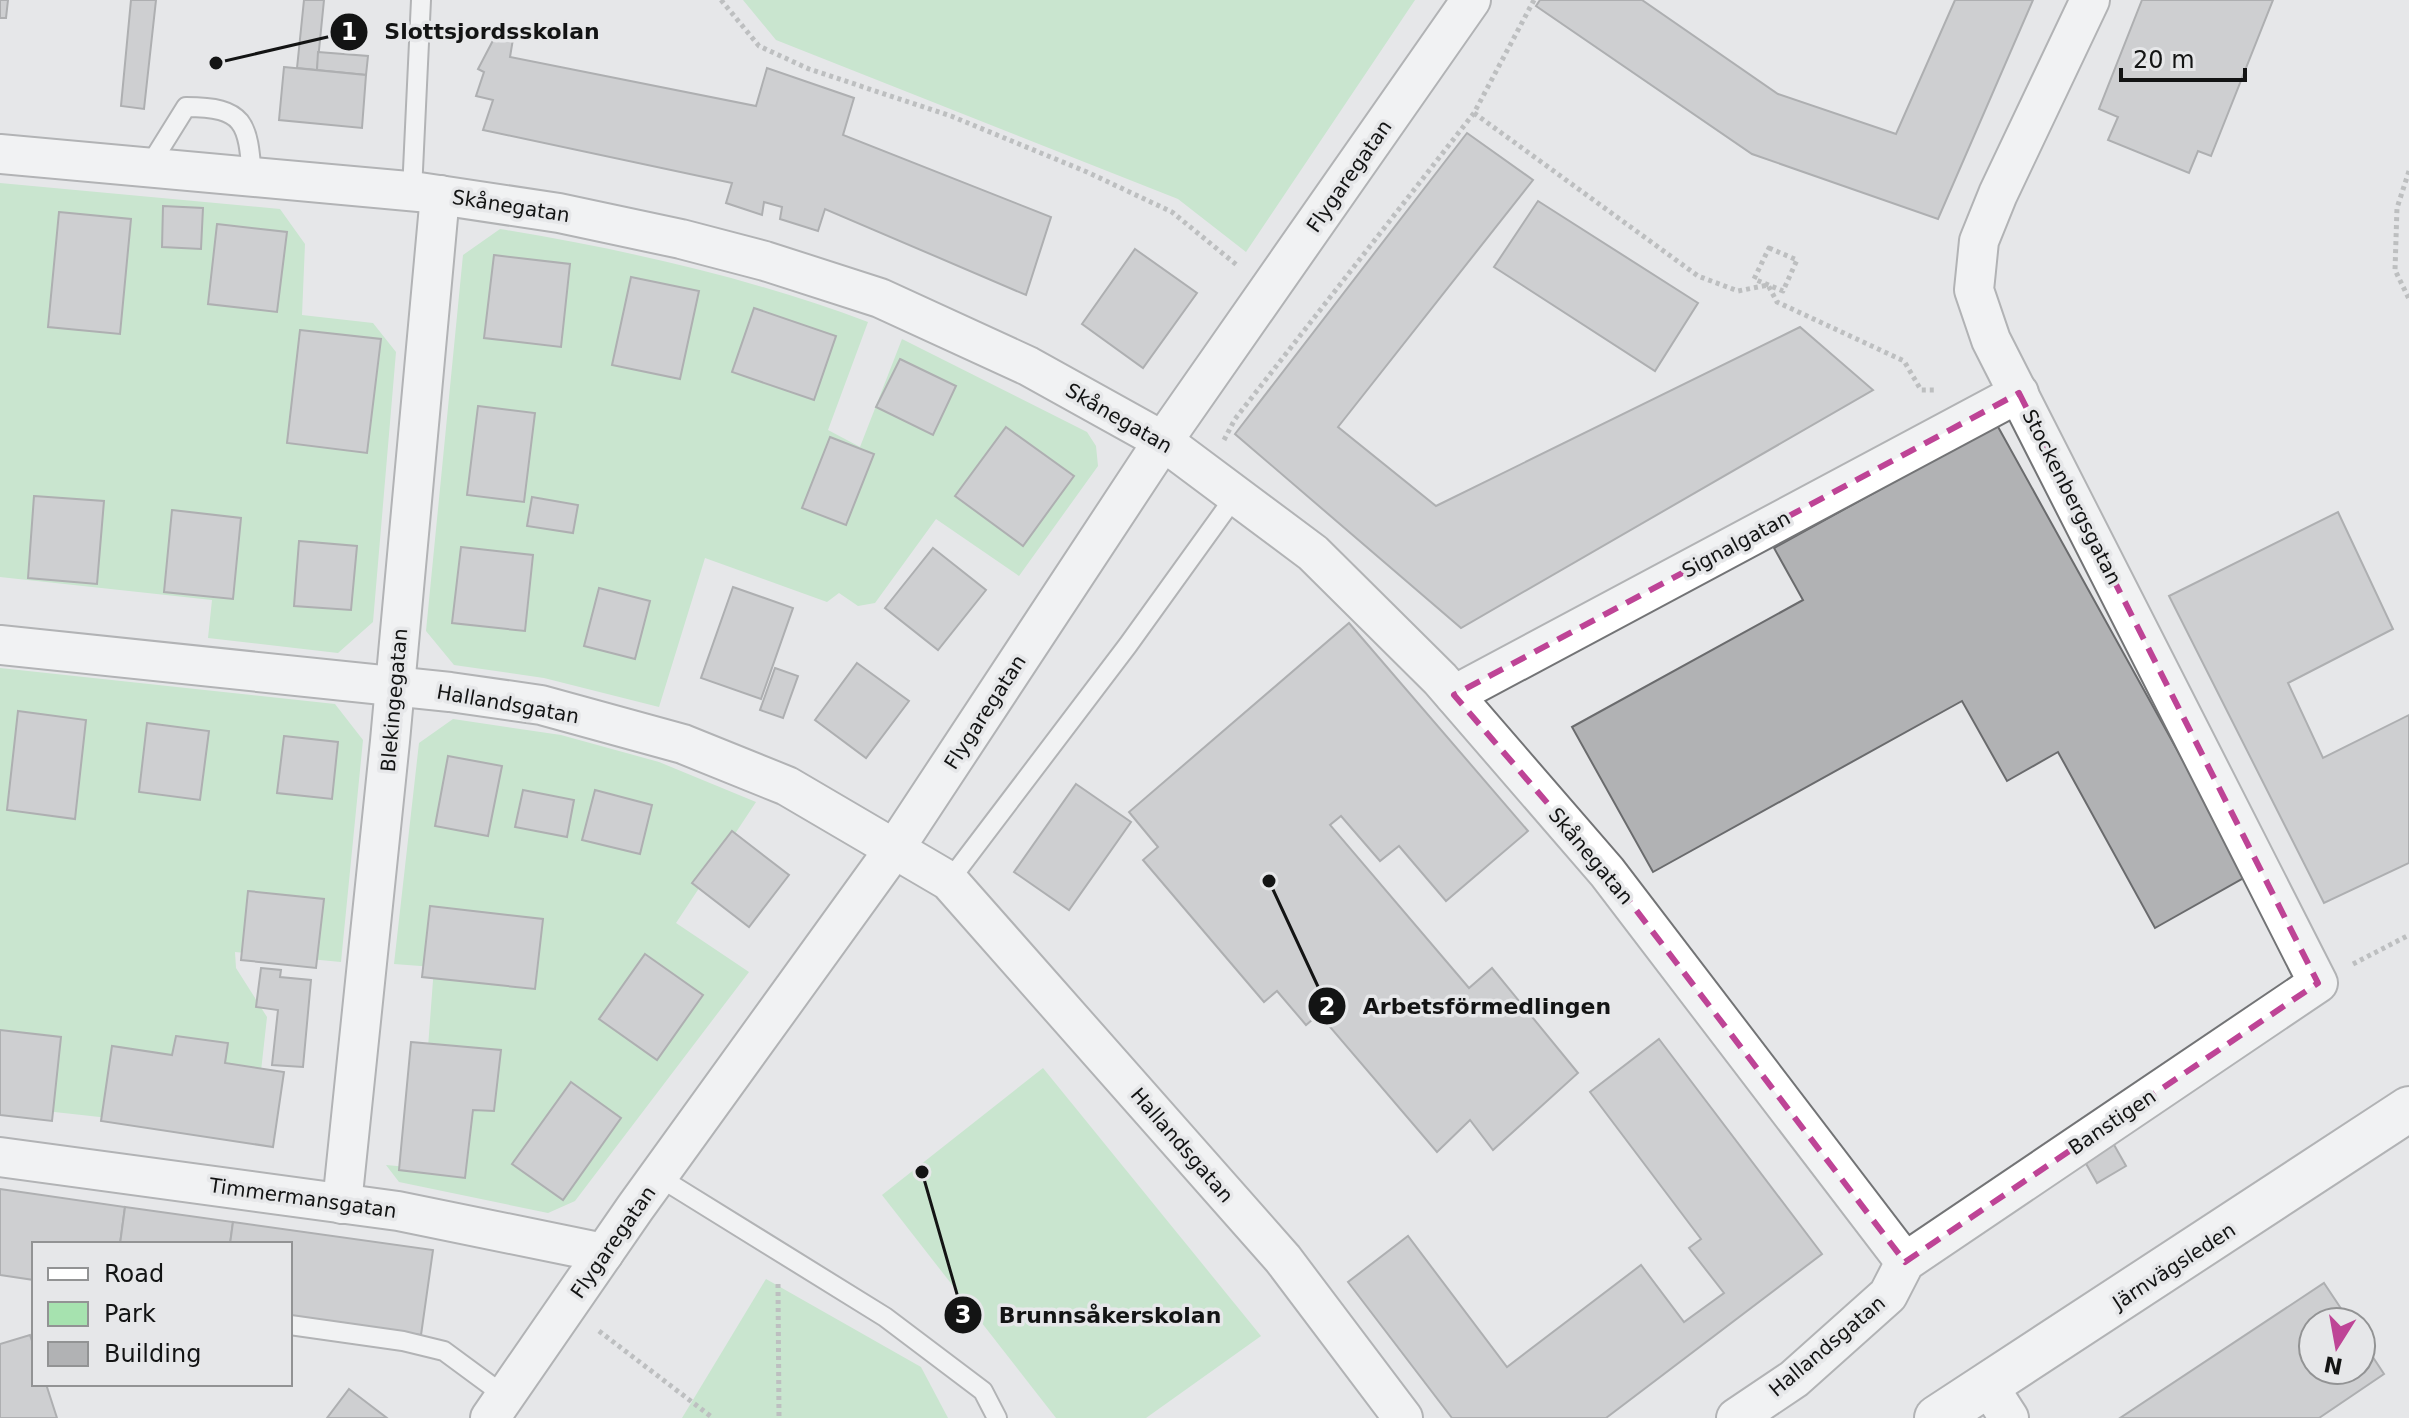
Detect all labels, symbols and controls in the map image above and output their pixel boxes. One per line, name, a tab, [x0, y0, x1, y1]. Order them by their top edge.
callout: Slottsjordsskolan	[329, 9, 616, 55]
text: 1	[341, 18, 357, 46]
text: Slottsjordsskolan	[384, 19, 600, 44]
scale bar	[2121, 32, 2245, 82]
text: 20 m	[2133, 46, 2195, 74]
street label: Flygaregatan	[1301, 115, 1397, 237]
street label: Skånegatan	[450, 185, 572, 227]
street label: Skånegatan	[1062, 378, 1176, 458]
street label: Stockenbergsgatan	[2017, 405, 2127, 589]
street label: Signalgatan	[1678, 505, 1794, 583]
street label: Blekingegatan	[376, 627, 412, 773]
street label: Flygaregatan	[939, 650, 1031, 774]
street label: Hallandsgatan	[435, 680, 581, 728]
street label: Skånegatan	[1544, 803, 1638, 909]
callout: Arbetsförmedlingen	[1307, 983, 1627, 1029]
text: 2	[1319, 993, 1335, 1021]
text: Arbetsförmedlingen	[1363, 994, 1611, 1019]
street label: Hallandsgatan	[1126, 1083, 1238, 1207]
street label: Banstigen	[2064, 1084, 2160, 1160]
street label: Timmermansgatan	[207, 1173, 398, 1223]
street label: Flygaregatan	[565, 1181, 661, 1303]
street label: Järnvägsleden	[2106, 1217, 2240, 1316]
legend	[32, 1242, 292, 1386]
text: Road	[104, 1260, 164, 1288]
street label: Hallandsgatan	[1764, 1290, 1890, 1402]
callout: Brunnsåkerskolan	[943, 1292, 1237, 1338]
text: Park	[104, 1300, 156, 1328]
text: 3	[955, 1301, 971, 1329]
text: Brunnsåkerskolan	[999, 1303, 1221, 1328]
north arrow	[2297, 1306, 2377, 1386]
text: Building	[104, 1340, 201, 1368]
text: N	[2322, 1351, 2345, 1379]

